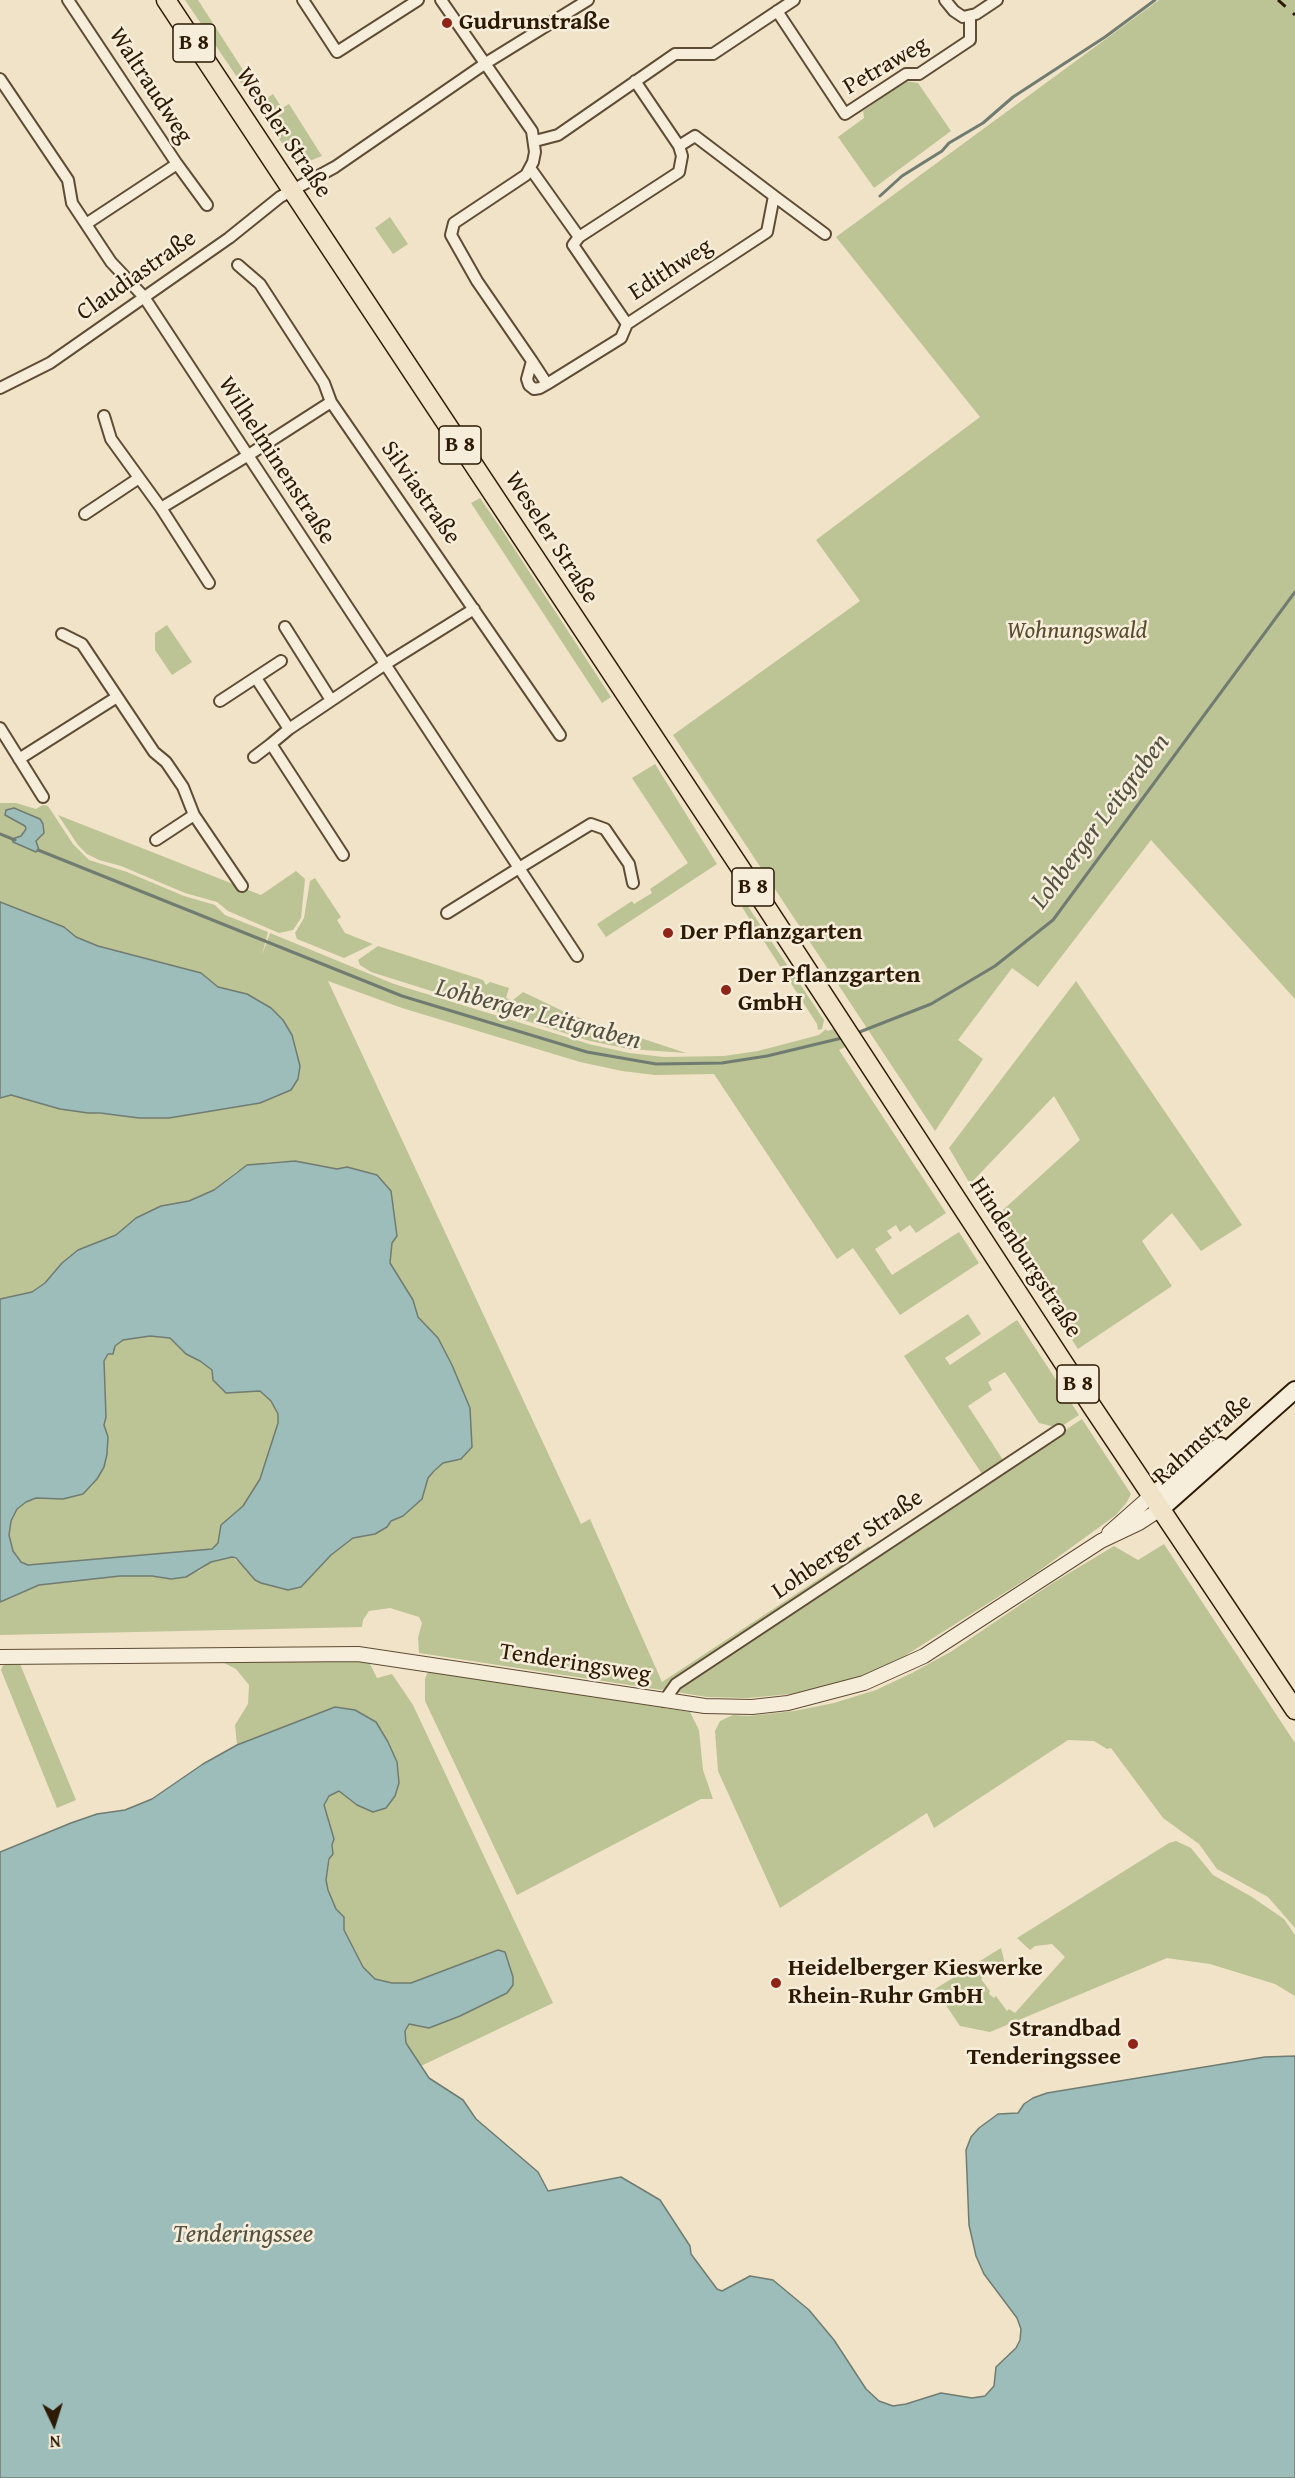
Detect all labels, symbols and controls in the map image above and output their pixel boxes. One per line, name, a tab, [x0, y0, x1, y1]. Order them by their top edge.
place label: Gudrunstraße	[459, 9, 610, 37]
marker: Gudrunstraße	[440, 16, 454, 30]
street label: Waltraudweg	[102, 23, 198, 149]
road number: B 8	[173, 24, 215, 62]
street label: Petraweg	[839, 30, 933, 102]
street label: Weseler Straße	[229, 62, 337, 204]
street label: Claudiastraße	[72, 224, 202, 328]
street label: Edithweg	[624, 232, 718, 308]
street label: Wilhelminenstraße	[211, 372, 341, 550]
road number: B 8	[439, 426, 481, 464]
street label: Silviastraße	[374, 436, 466, 550]
street label: Weseler Straße	[498, 467, 604, 609]
park label: Wohnungswald	[1007, 618, 1147, 646]
water label: Lohberger Leitgraben	[1025, 728, 1177, 916]
road number: B 8	[732, 868, 774, 906]
place label: Der Pflanzgarten	[680, 919, 862, 947]
marker: Der Pflanzgarten	[661, 926, 675, 940]
place label: Der Pflanzgarten GmbH	[738, 962, 920, 1018]
water label: Lohberger Leitgraben	[432, 973, 644, 1057]
marker: Der Pflanzgarten GmbH	[719, 983, 733, 997]
street label: Hindenburgstraße	[962, 1172, 1088, 1344]
road number: B 8	[1057, 1365, 1099, 1403]
street label: Rahmstraße	[1148, 1388, 1258, 1492]
street label: Lohberger Straße	[767, 1484, 929, 1606]
street label: Tenderingsweg	[497, 1638, 653, 1690]
place label: Heidelberger Kieswerke Rhein-Ruhr GmbH	[788, 1955, 1043, 2011]
marker: Heidelberger Kieswerke Rhein-Ruhr GmbH	[769, 1976, 783, 1990]
place label: Strandbad Tenderingssee	[967, 2016, 1121, 2072]
marker: Strandbad Tenderingssee	[1126, 2037, 1140, 2051]
water label: Tenderingssee	[173, 2219, 313, 2251]
north arrow	[24, 2394, 84, 2454]
text: N	[49, 2430, 61, 2454]

